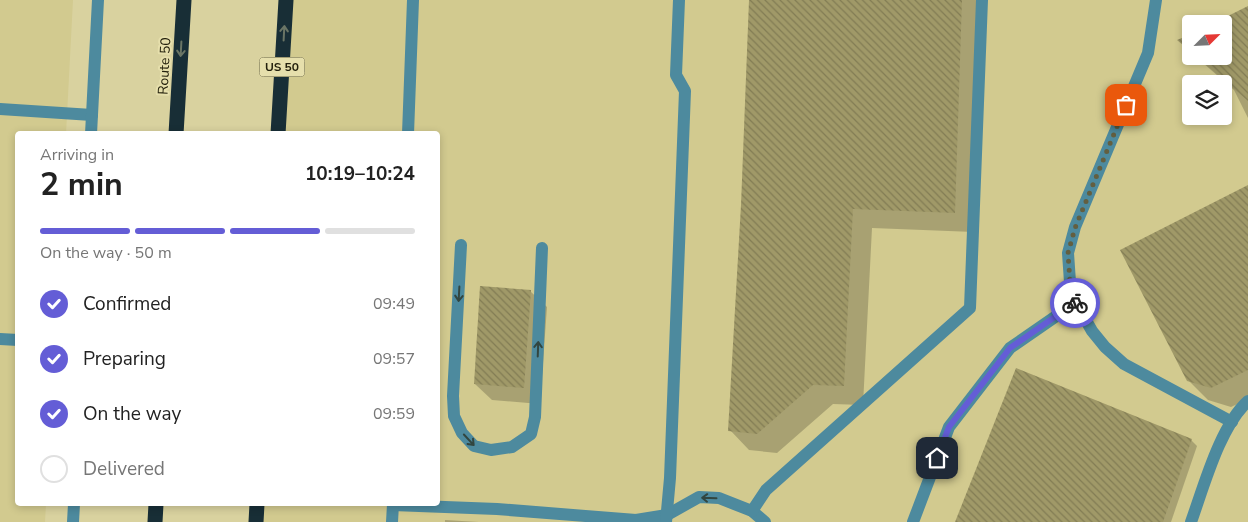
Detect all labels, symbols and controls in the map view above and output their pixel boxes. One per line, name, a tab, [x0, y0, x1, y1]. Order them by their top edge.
north arrow	[1182, 15, 1232, 65]
map controls	[1182, 15, 1232, 125]
one-way arrow	[279, 25, 288, 41]
street label: Route 50	[154, 37, 175, 95]
one-way arrow	[177, 40, 186, 56]
road number: US 50	[260, 58, 304, 76]
button: layers	[1182, 75, 1232, 125]
pin	[1105, 84, 1147, 126]
icon: bag	[1112, 91, 1140, 119]
text: Arriving in	[40, 144, 114, 166]
text: 10:19–10:24	[305, 161, 415, 187]
text: 2 min	[40, 163, 123, 206]
text: On the way · 50 m	[40, 242, 172, 264]
courier	[1050, 278, 1100, 328]
one-way arrow	[454, 286, 463, 302]
icon: bike	[1061, 289, 1089, 317]
icon: check	[40, 290, 68, 318]
text: Confirmed	[83, 291, 171, 317]
text: 09:49	[373, 293, 415, 315]
one-way arrow	[533, 342, 543, 358]
icon: check	[40, 345, 68, 373]
text: Preparing	[83, 346, 166, 372]
text: 09:57	[373, 348, 415, 370]
icon: check	[40, 400, 68, 428]
text: On the way	[83, 401, 181, 427]
text: 09:59	[373, 403, 415, 425]
one-way arrow	[463, 434, 475, 447]
pin	[916, 437, 958, 479]
icon: home	[923, 444, 951, 472]
text: Delivered	[83, 456, 165, 482]
one-way arrow	[701, 493, 717, 502]

